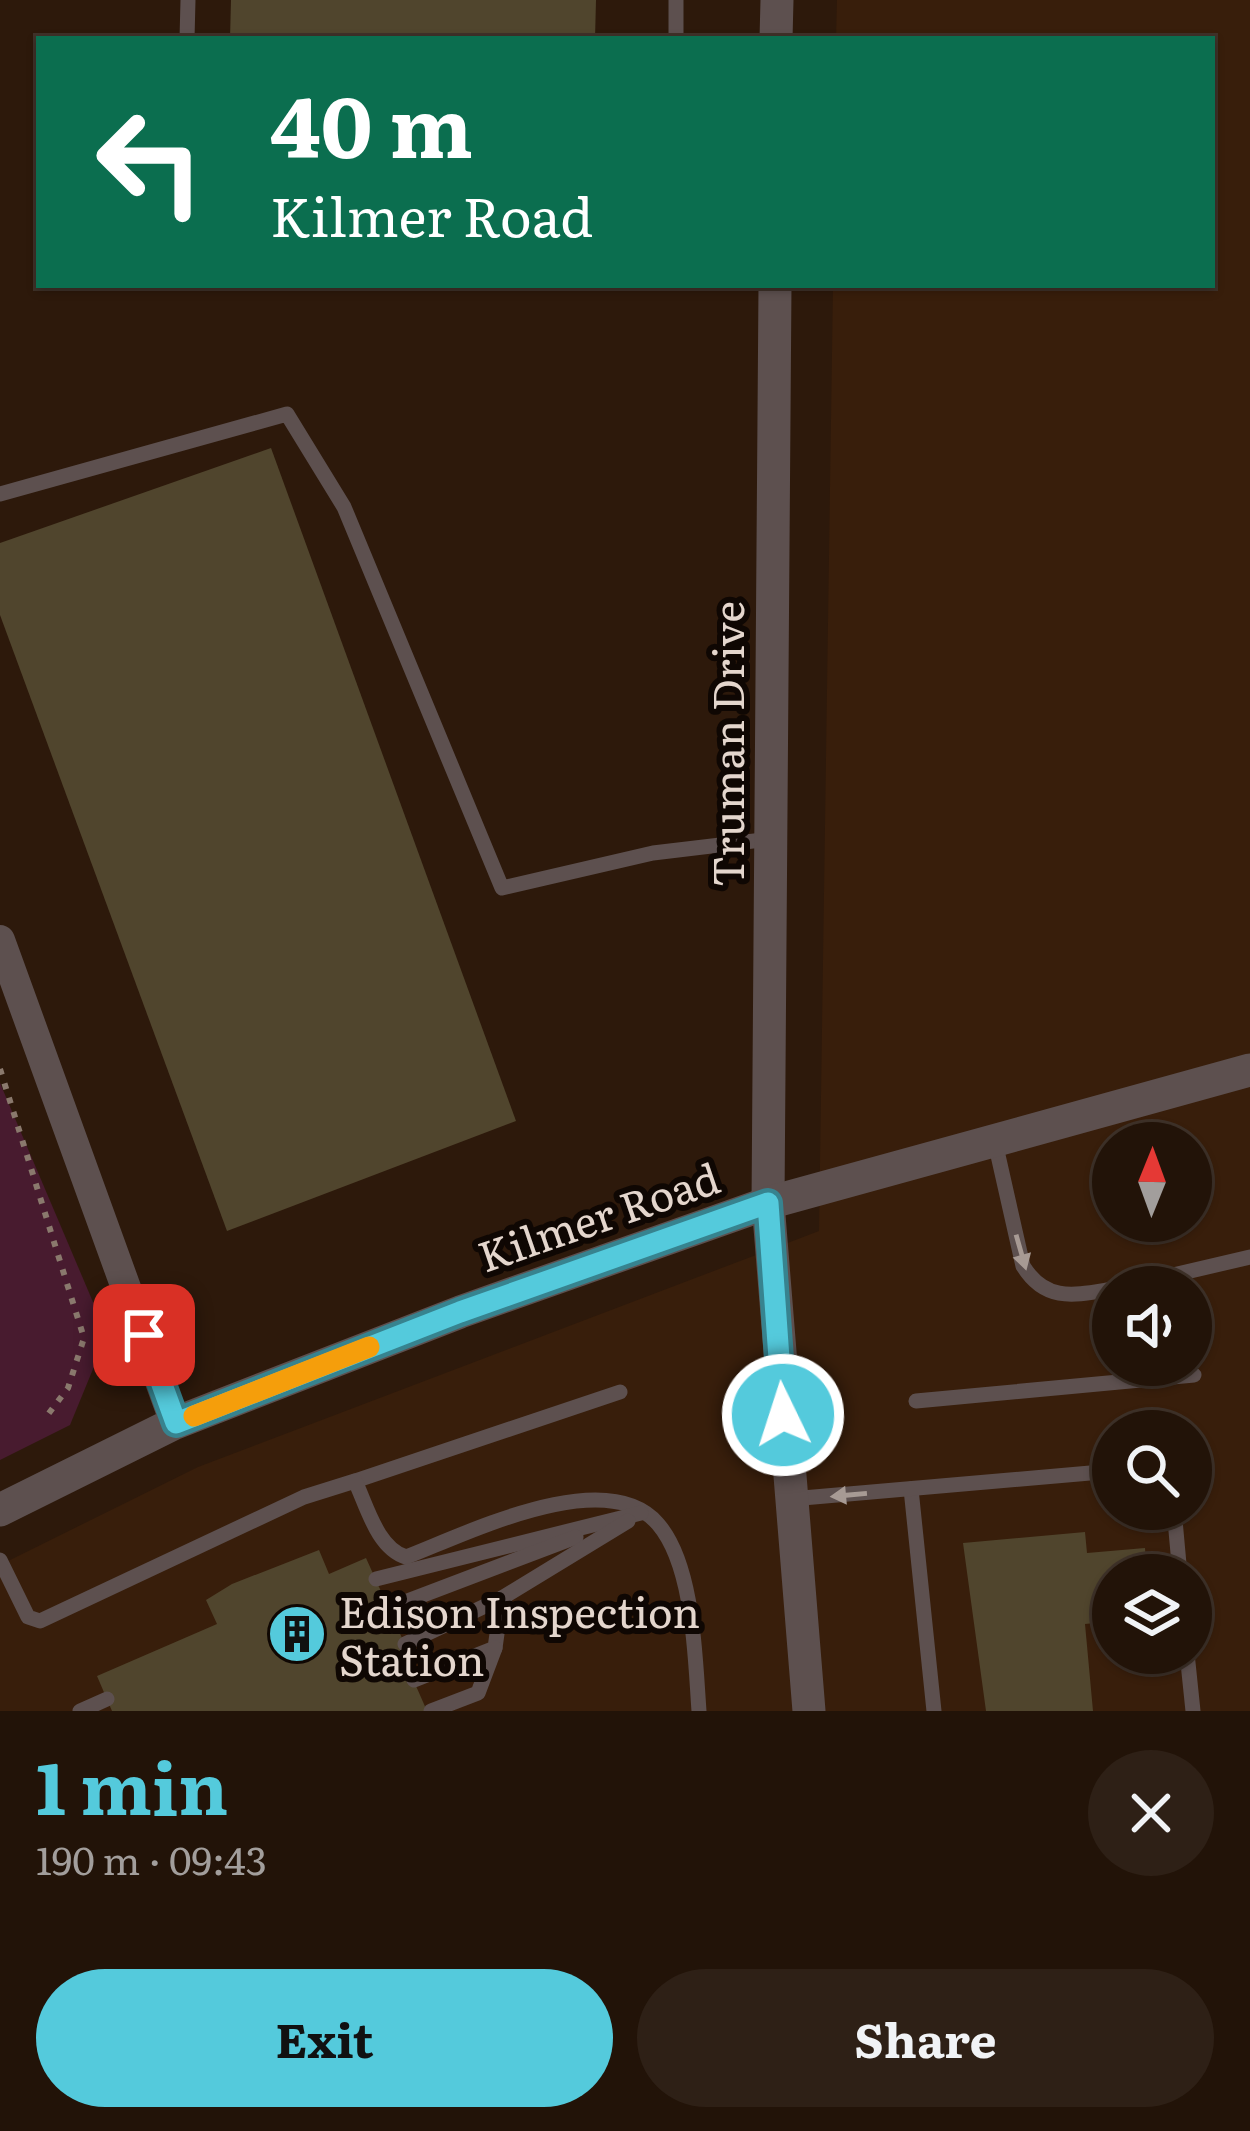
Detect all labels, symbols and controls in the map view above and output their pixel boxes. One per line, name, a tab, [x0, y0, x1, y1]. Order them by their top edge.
text: 40 m	[270, 59, 473, 184]
icon: left	[72, 84, 228, 240]
text: Kilmer Road	[270, 173, 593, 254]
street label: Truman Drive	[695, 601, 757, 887]
north arrow	[1092, 1122, 1212, 1242]
map controls	[1092, 1122, 1212, 1674]
street label: Kilmer Road	[469, 1145, 727, 1285]
one-way arrow	[1013, 1234, 1032, 1271]
button: sound	[1092, 1266, 1212, 1386]
pin	[93, 1284, 195, 1386]
icon: arrive	[111, 1302, 177, 1368]
position arrow	[720, 1352, 846, 1478]
button: search	[1092, 1410, 1212, 1530]
one-way arrow	[830, 1485, 868, 1504]
button: layers	[1092, 1554, 1212, 1674]
place label: Edison Inspection Station	[339, 1579, 700, 1689]
building icon: Edison Inspection Station	[266, 1603, 328, 1665]
text: 1 min	[36, 1730, 228, 1837]
button: close	[1088, 1750, 1214, 1876]
text: 190 m · 09:43	[36, 1829, 267, 1887]
button: Exit	[36, 1969, 613, 2107]
button: Share	[637, 1969, 1214, 2107]

